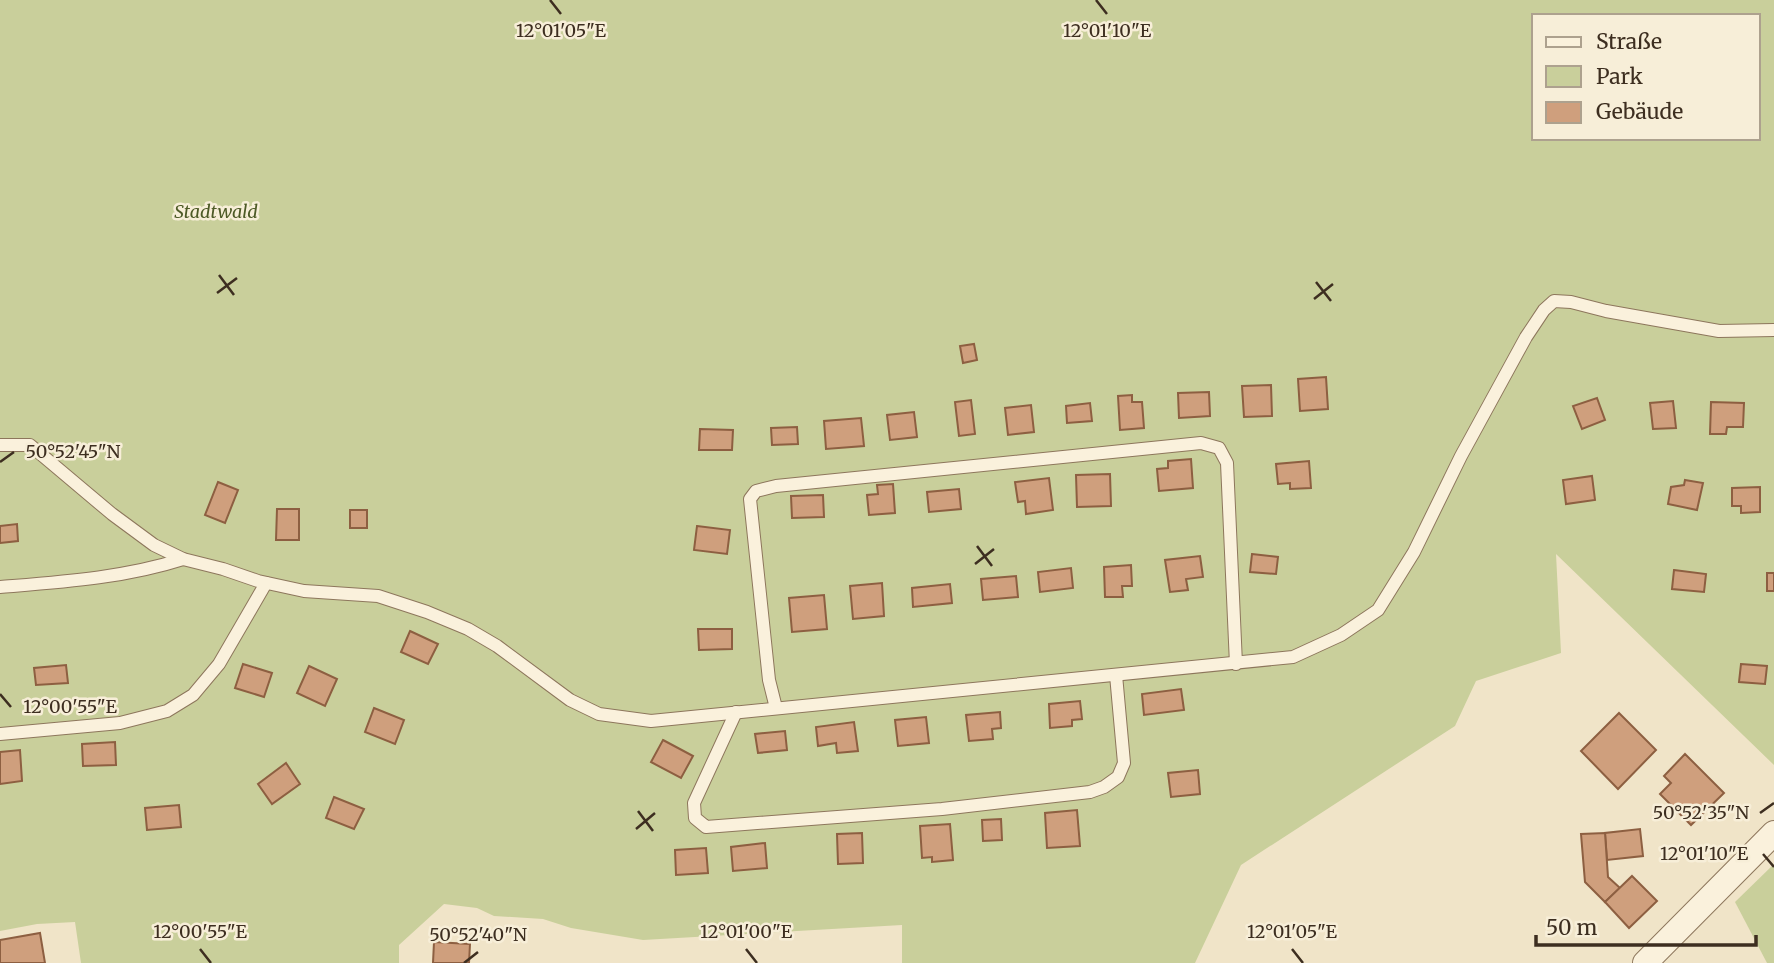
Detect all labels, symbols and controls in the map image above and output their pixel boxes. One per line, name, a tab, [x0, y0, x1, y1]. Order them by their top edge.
legend	[1532, 14, 1760, 140]
text: 12°01'05"E	[516, 19, 607, 42]
text: 12°01'10"E	[1063, 19, 1152, 42]
text: Straße	[1596, 28, 1662, 55]
text: Park	[1596, 63, 1643, 90]
text: Gebäude	[1596, 98, 1683, 125]
park label: Stadtwald	[174, 200, 258, 223]
text: 50°52'45"N	[26, 440, 121, 463]
text: 12°00'55"E	[23, 695, 117, 718]
text: 50°52'35"N	[1653, 801, 1749, 824]
text: 12°01'10"E	[1660, 842, 1749, 865]
scale bar	[1536, 904, 1756, 948]
text: 50 m	[1546, 914, 1597, 941]
text: 12°00'55"E	[153, 920, 247, 943]
text: 12°01'00"E	[700, 920, 793, 943]
text: 12°01'05"E	[1247, 920, 1338, 943]
text: 50°52'40"N	[429, 923, 527, 946]

